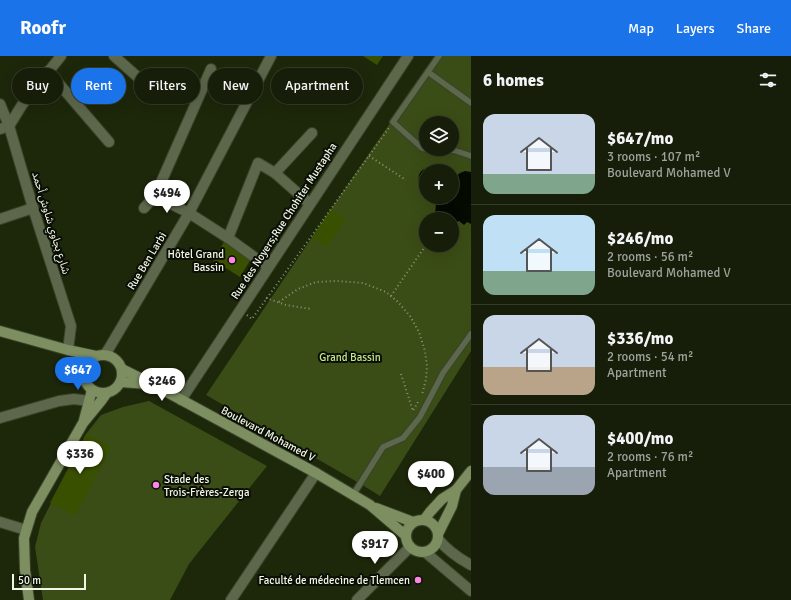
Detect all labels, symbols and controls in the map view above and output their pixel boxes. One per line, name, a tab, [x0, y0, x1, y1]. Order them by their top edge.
text: Roofr	[20, 16, 66, 40]
text: Map	[628, 20, 654, 37]
text: Layers	[676, 20, 715, 37]
text: Share	[737, 20, 771, 37]
chip: Buy	[12, 68, 63, 104]
chip: Rent	[71, 68, 126, 104]
chip: Filters	[134, 68, 200, 104]
chip: New	[208, 68, 263, 104]
chip: Apartment	[271, 68, 363, 104]
icon: filters	[757, 69, 779, 91]
text: 6 homes	[483, 70, 544, 91]
map controls	[419, 116, 459, 252]
button: layers	[419, 116, 459, 156]
text: $647/mo	[607, 128, 673, 149]
icon: home	[515, 130, 563, 178]
street label: Rue des Noyers;Rue Chohiter Mustapha	[228, 140, 340, 302]
text: 3 rooms · 107 m²	[607, 149, 700, 165]
button: +	[419, 164, 459, 204]
text: Boulevard Mohamed V	[607, 165, 731, 181]
street label: شارع بجاوي شاوش أحمد	[27, 170, 73, 277]
pin: $494	[143, 180, 191, 214]
text: $494	[153, 185, 181, 201]
button: −	[419, 212, 459, 252]
text: $246/mo	[607, 228, 673, 249]
street label: Rue Ben Larbi	[125, 230, 169, 292]
icon: home	[515, 231, 563, 279]
place label: Hôtel Grand Bassin	[168, 248, 224, 274]
text: 2 rooms · 56 m²	[607, 249, 693, 265]
marker: Hôtel Grand Bassin	[227, 255, 237, 265]
text: Boulevard Mohamed V	[607, 265, 731, 281]
text: $336/mo	[607, 328, 673, 349]
icon: home	[515, 331, 563, 379]
text: 2 rooms · 54 m²	[607, 349, 693, 365]
park label: Grand Bassin	[319, 351, 381, 364]
pin: $647	[54, 357, 102, 391]
text: $647	[64, 362, 92, 378]
text: Apartment	[607, 365, 667, 381]
pin: $246	[138, 368, 186, 402]
text: $246	[148, 373, 176, 389]
street label: Boulevard Mohamed V	[219, 404, 318, 465]
text: $400/mo	[607, 428, 673, 449]
icon: home	[515, 431, 563, 479]
pin: $336	[56, 441, 104, 475]
text: $336	[66, 446, 94, 462]
text: 2 rooms · 76 m²	[607, 449, 693, 465]
pin: $400	[407, 461, 455, 495]
text: Apartment	[607, 465, 667, 481]
text: $400	[417, 466, 445, 482]
place label: Stade des Trois-Frères-Zerga	[164, 473, 250, 499]
marker: Stade des Trois-Frères-Zerga	[151, 480, 161, 490]
pin: $917	[351, 531, 399, 565]
text: $917	[361, 536, 389, 552]
scale bar	[12, 572, 86, 591]
text: 50 m	[18, 574, 41, 587]
place label: Faculté de médecine de Tlemcen	[258, 574, 410, 587]
marker: Faculté de médecine de Tlemcen	[413, 575, 423, 585]

